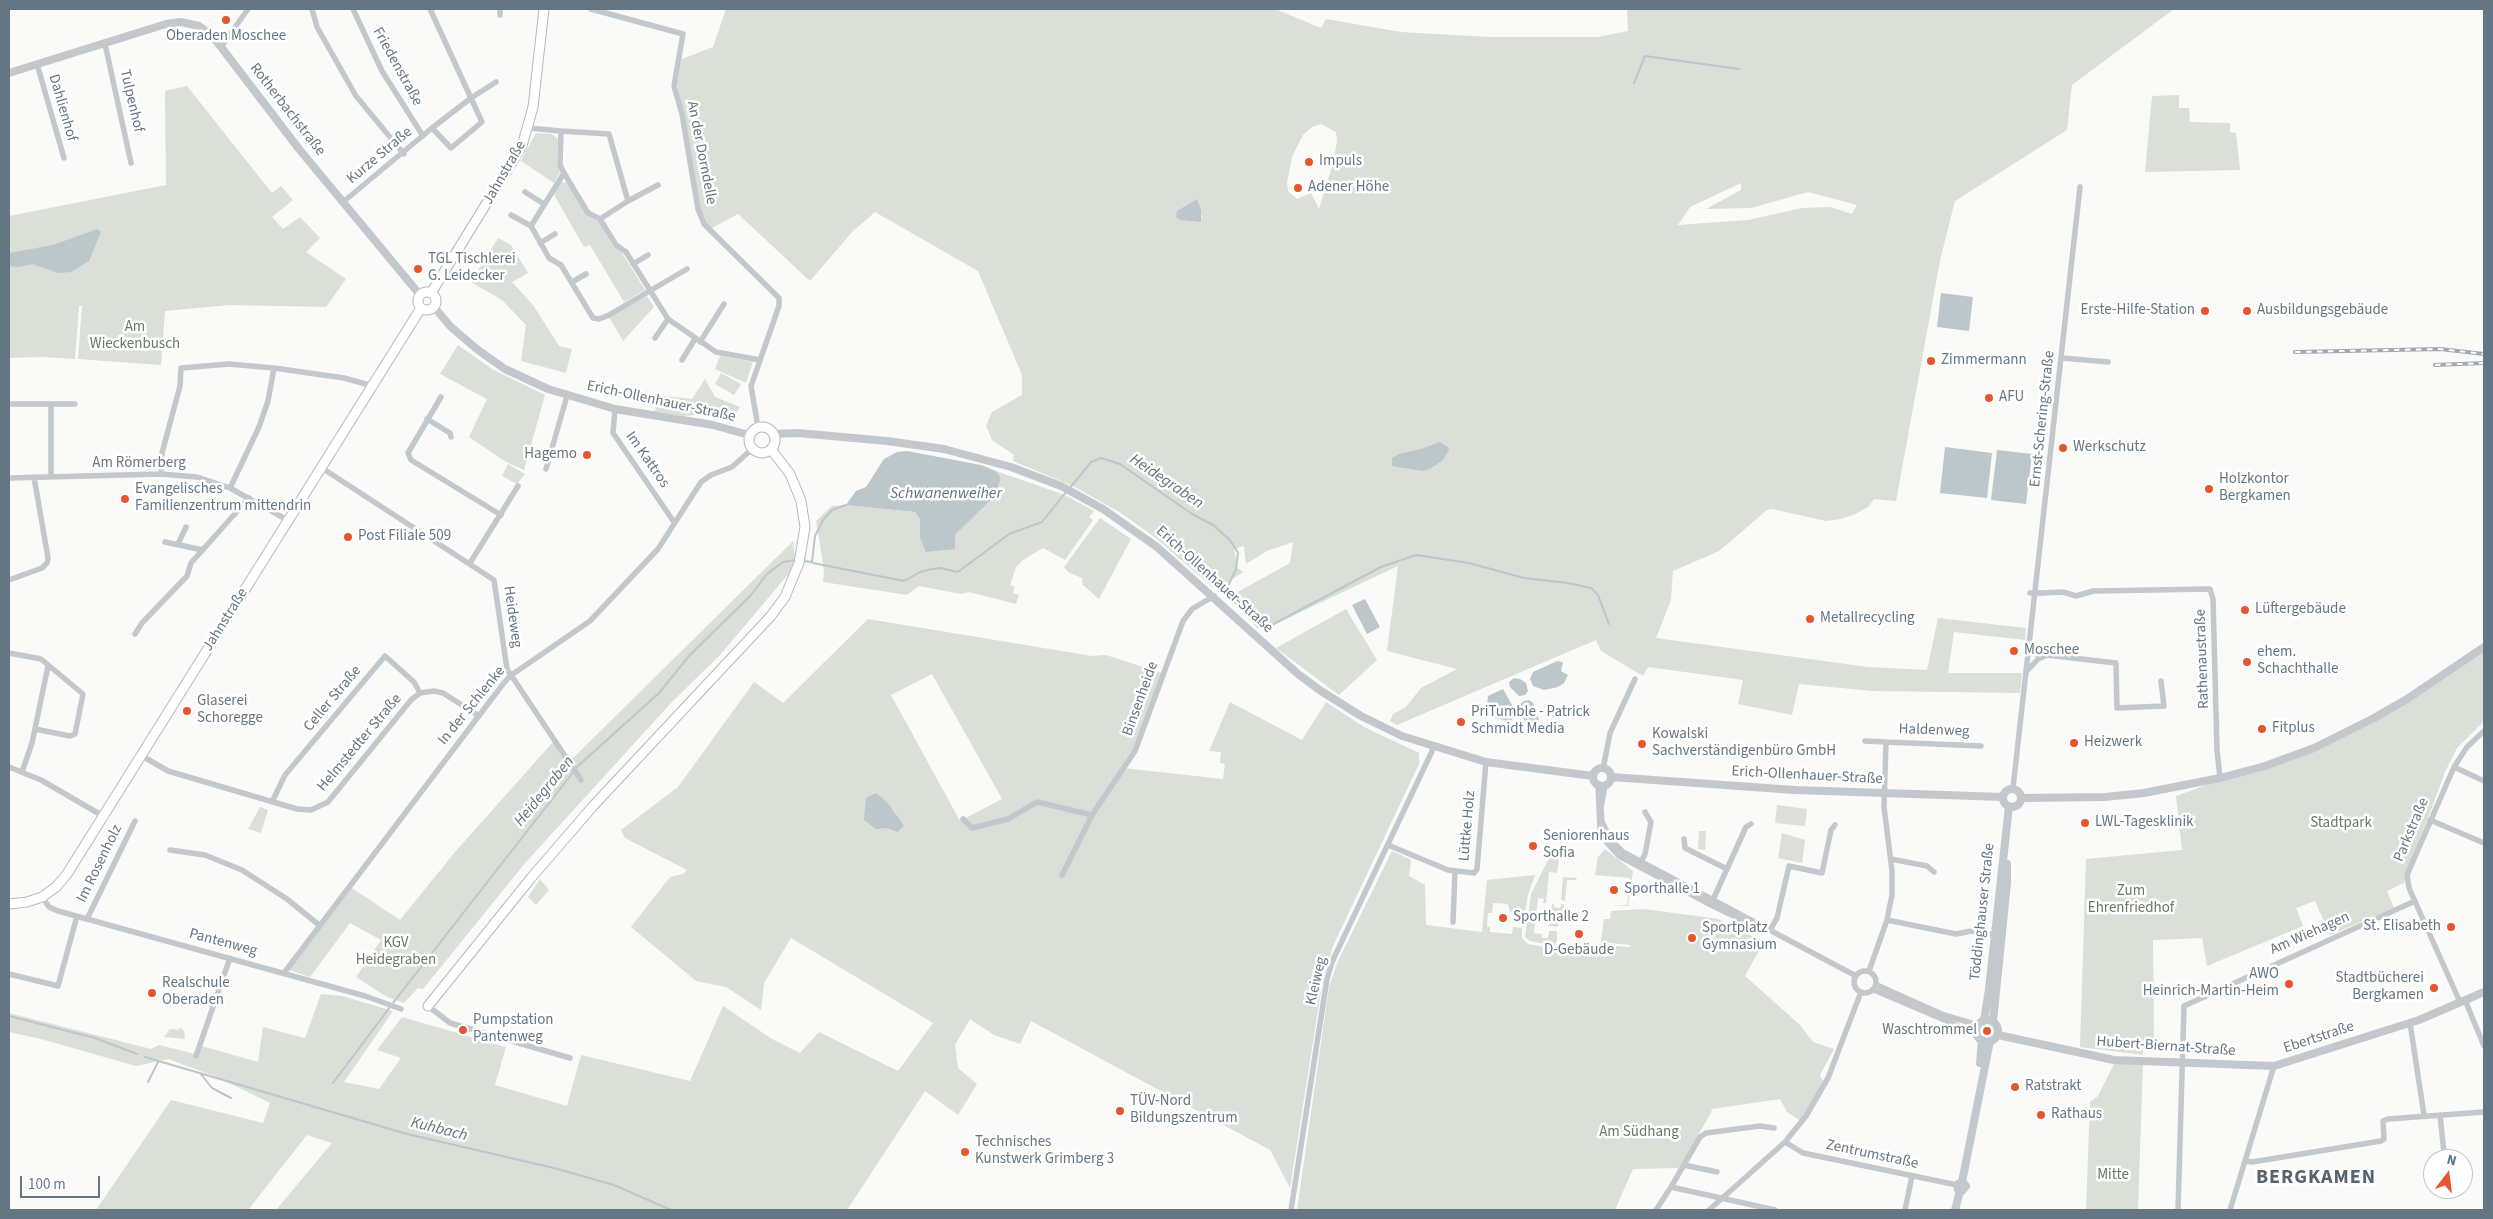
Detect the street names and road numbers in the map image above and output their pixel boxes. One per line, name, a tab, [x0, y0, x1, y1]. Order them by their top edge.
street label: Friedenstraße	[368, 25, 426, 109]
street label: Rotherbachstraße	[245, 60, 329, 160]
street label: Tulpenhof	[115, 68, 147, 134]
street label: Dahlienhof	[44, 72, 80, 144]
street label: An der Dorndelle	[682, 100, 720, 206]
street label: Kurze Straße	[344, 124, 416, 188]
street label: Jahnstraße	[480, 138, 530, 208]
street label: Ernst-Schering-Straße	[2027, 350, 2059, 488]
street label: Erich-Ollenhauer-Straße	[585, 377, 737, 427]
street label: Im Kattros	[621, 428, 673, 492]
street label: Am Römerberg	[92, 455, 186, 473]
street label: Erich-Ollenhauer-Straße	[1152, 523, 1276, 637]
street label: Jahnstraße	[200, 585, 252, 655]
street label: Heideweg	[499, 585, 525, 649]
street label: Rathenaustraße	[2192, 609, 2214, 709]
street label: Binsenheide	[1119, 659, 1163, 739]
street label: Celler Straße	[300, 662, 366, 736]
street label: In der Schlenke	[435, 663, 509, 749]
street label: Helmstedter Straße	[314, 691, 406, 795]
street label: Haldenweg	[1898, 721, 1970, 741]
street label: Erich-Ollenhauer-Straße	[1731, 763, 1883, 789]
street label: Lüttke Holz	[1456, 790, 1480, 862]
street label: Parkstraße	[2391, 795, 2433, 865]
street label: Im Rosenholz	[73, 822, 127, 906]
street label: Töddinghauser Straße	[1967, 842, 1999, 982]
street label: Am Wiehagen	[2267, 908, 2353, 960]
street label: Pantenweg	[187, 925, 259, 961]
street label: Kleiweg	[1303, 955, 1331, 1007]
street label: Ebertstraße	[2281, 1018, 2357, 1058]
street label: Hubert-Biernat-Straße	[2096, 1033, 2236, 1061]
street label: Zentrumstraße	[1824, 1136, 1920, 1174]

